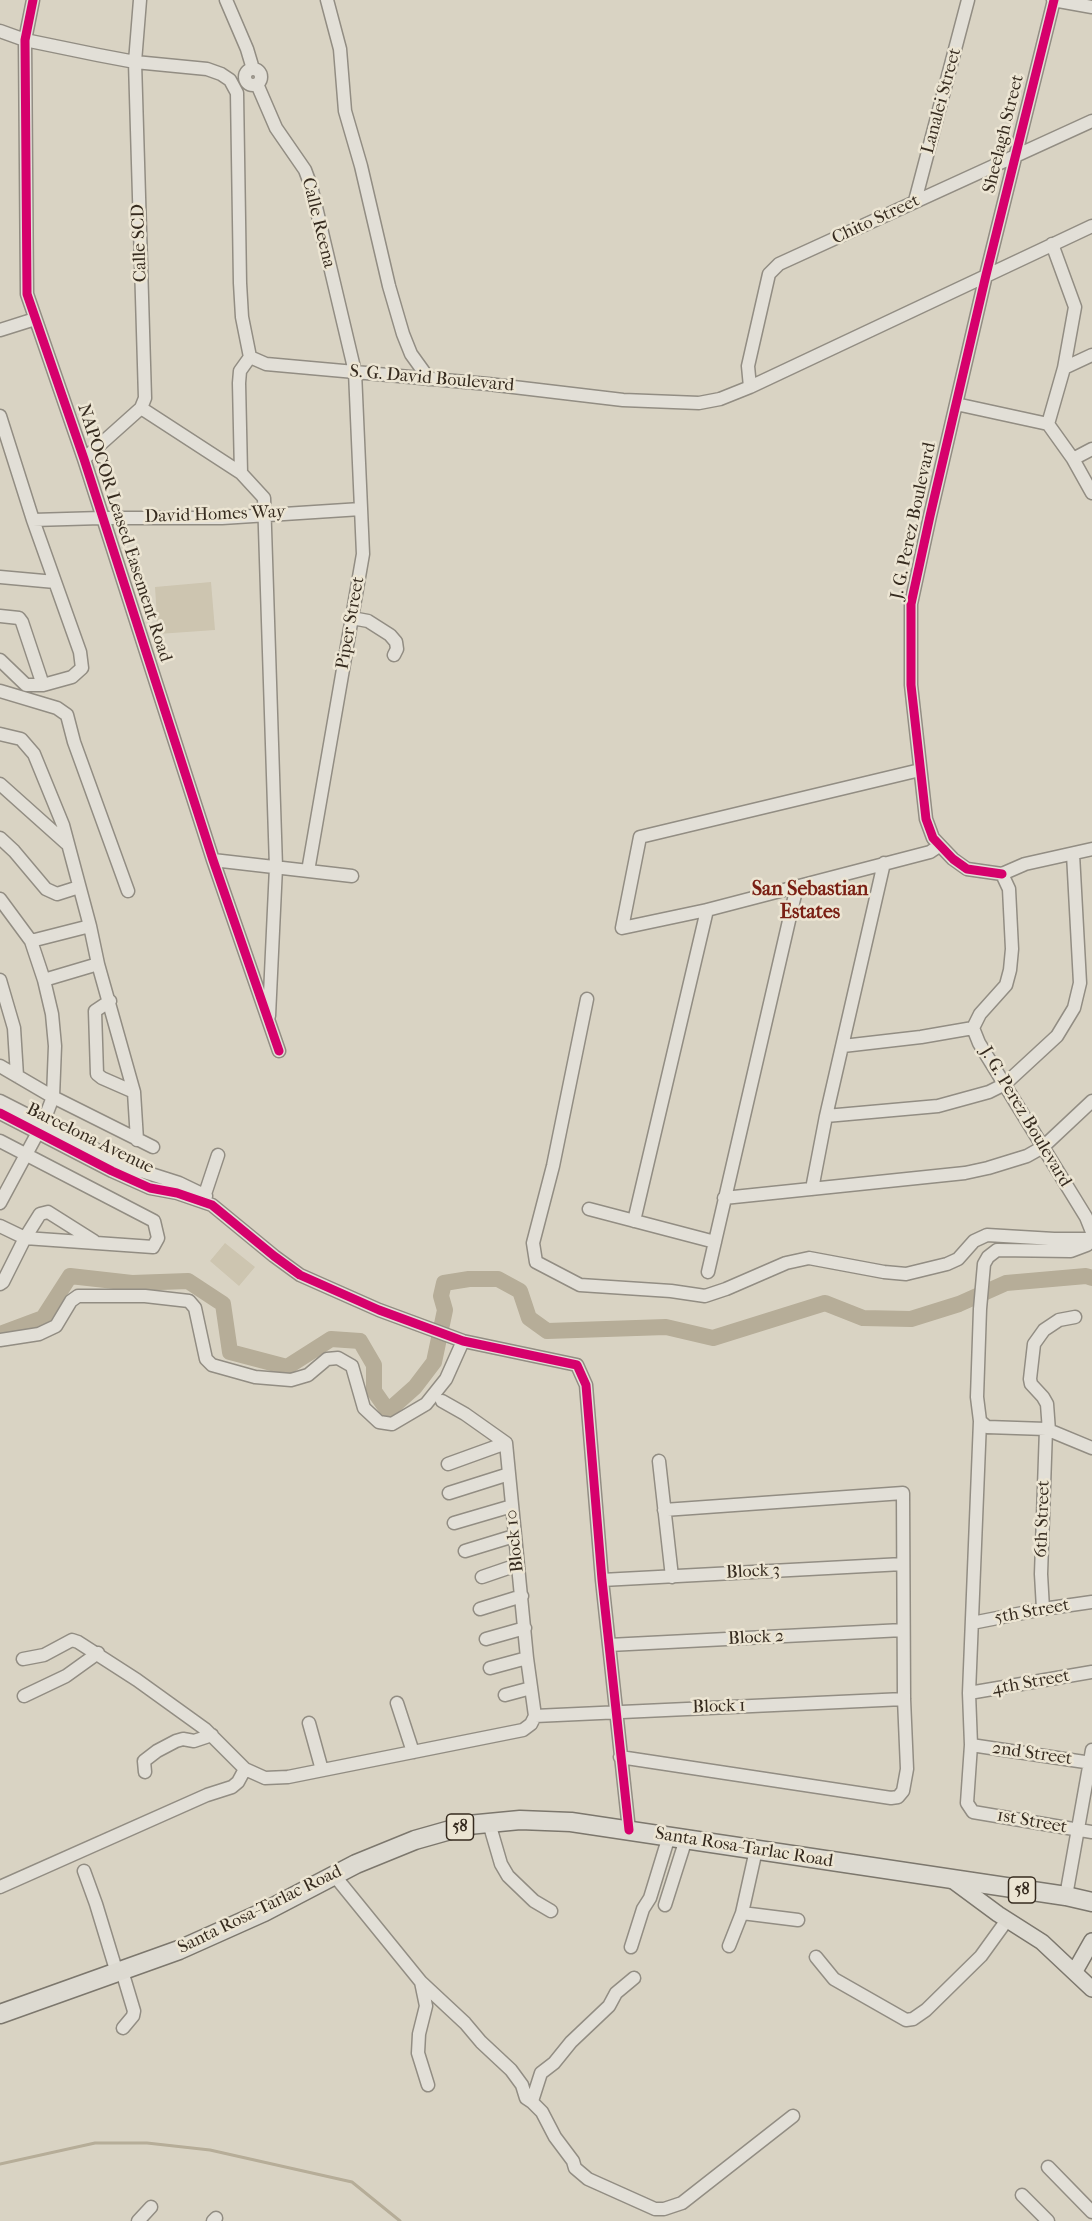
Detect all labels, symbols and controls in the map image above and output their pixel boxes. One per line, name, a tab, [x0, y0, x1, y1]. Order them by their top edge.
street label: Lanalei Street	[918, 46, 966, 156]
street label: Sheelagh Street	[979, 72, 1029, 196]
street label: Calle Reena	[296, 176, 340, 270]
street label: Chito Street	[829, 190, 923, 250]
street label: Calle SCD	[128, 204, 152, 282]
street label: S. G. David Boulevard	[349, 361, 515, 397]
street label: NAPOCOR Leased Easement Road	[72, 401, 176, 665]
street label: J. G. Perez Boulevard	[887, 440, 941, 602]
street label: David Homes Way	[144, 502, 286, 528]
street label: Piper Street	[332, 575, 370, 671]
district label: San Sebastian Estates	[752, 878, 868, 925]
street label: J. G. Perez Boulevard	[974, 1043, 1076, 1191]
street label: Barcelona Avenue	[23, 1099, 157, 1179]
street label: 6th Street	[1031, 1480, 1055, 1558]
street label: Block 10	[501, 1509, 529, 1573]
street label: Block 3	[725, 1560, 781, 1584]
street label: 5th Street	[993, 1595, 1071, 1629]
street label: Block 2	[727, 1626, 785, 1650]
street label: 4th Street	[990, 1666, 1072, 1700]
street label: Block 1	[692, 1695, 746, 1719]
street label: 2nd Street	[990, 1738, 1074, 1770]
street label: 1st Street	[995, 1805, 1069, 1839]
road number: 58	[446, 1814, 474, 1840]
street label: Santa Rosa-Tarlac Road	[654, 1823, 834, 1873]
street label: Santa Rosa-Tarlac Road	[174, 1861, 346, 1959]
road number: 58	[1008, 1877, 1036, 1903]

